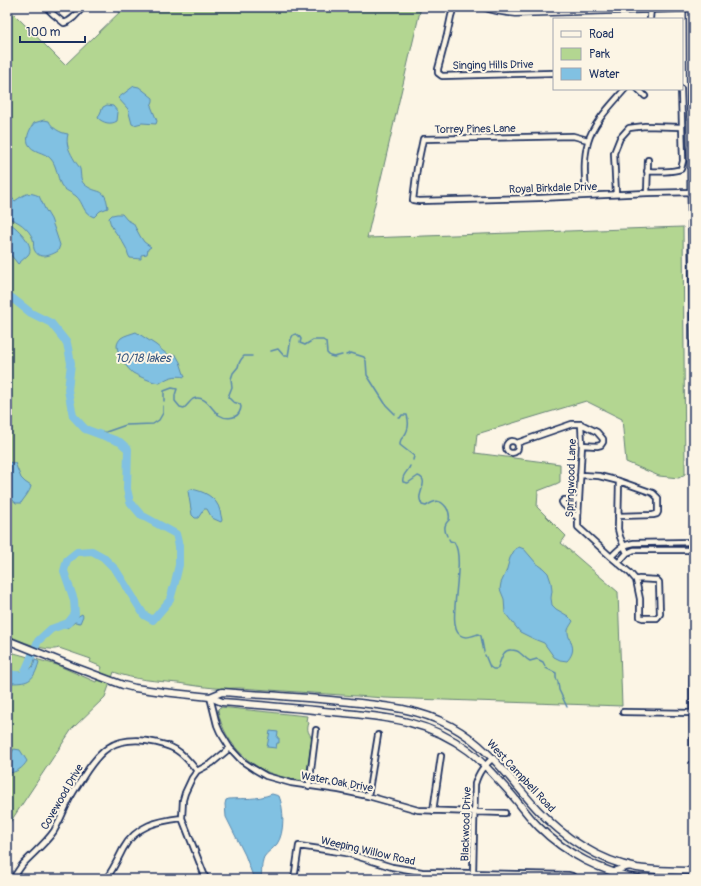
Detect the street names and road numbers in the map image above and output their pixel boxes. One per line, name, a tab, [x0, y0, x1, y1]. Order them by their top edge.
street label: Singing Hills Drive	[452, 58, 534, 72]
street label: Torrey Pines Lane	[434, 122, 516, 136]
street label: Royal Birkdale Drive	[509, 180, 598, 196]
street label: Springwood Lane	[563, 438, 579, 518]
street label: West Campbell Road	[484, 737, 558, 815]
street label: Covewood Drive	[38, 761, 86, 832]
street label: Water Oak Drive	[300, 769, 375, 795]
street label: Blackwood Drive	[458, 786, 474, 862]
street label: Weeping Willow Road	[320, 834, 416, 868]

